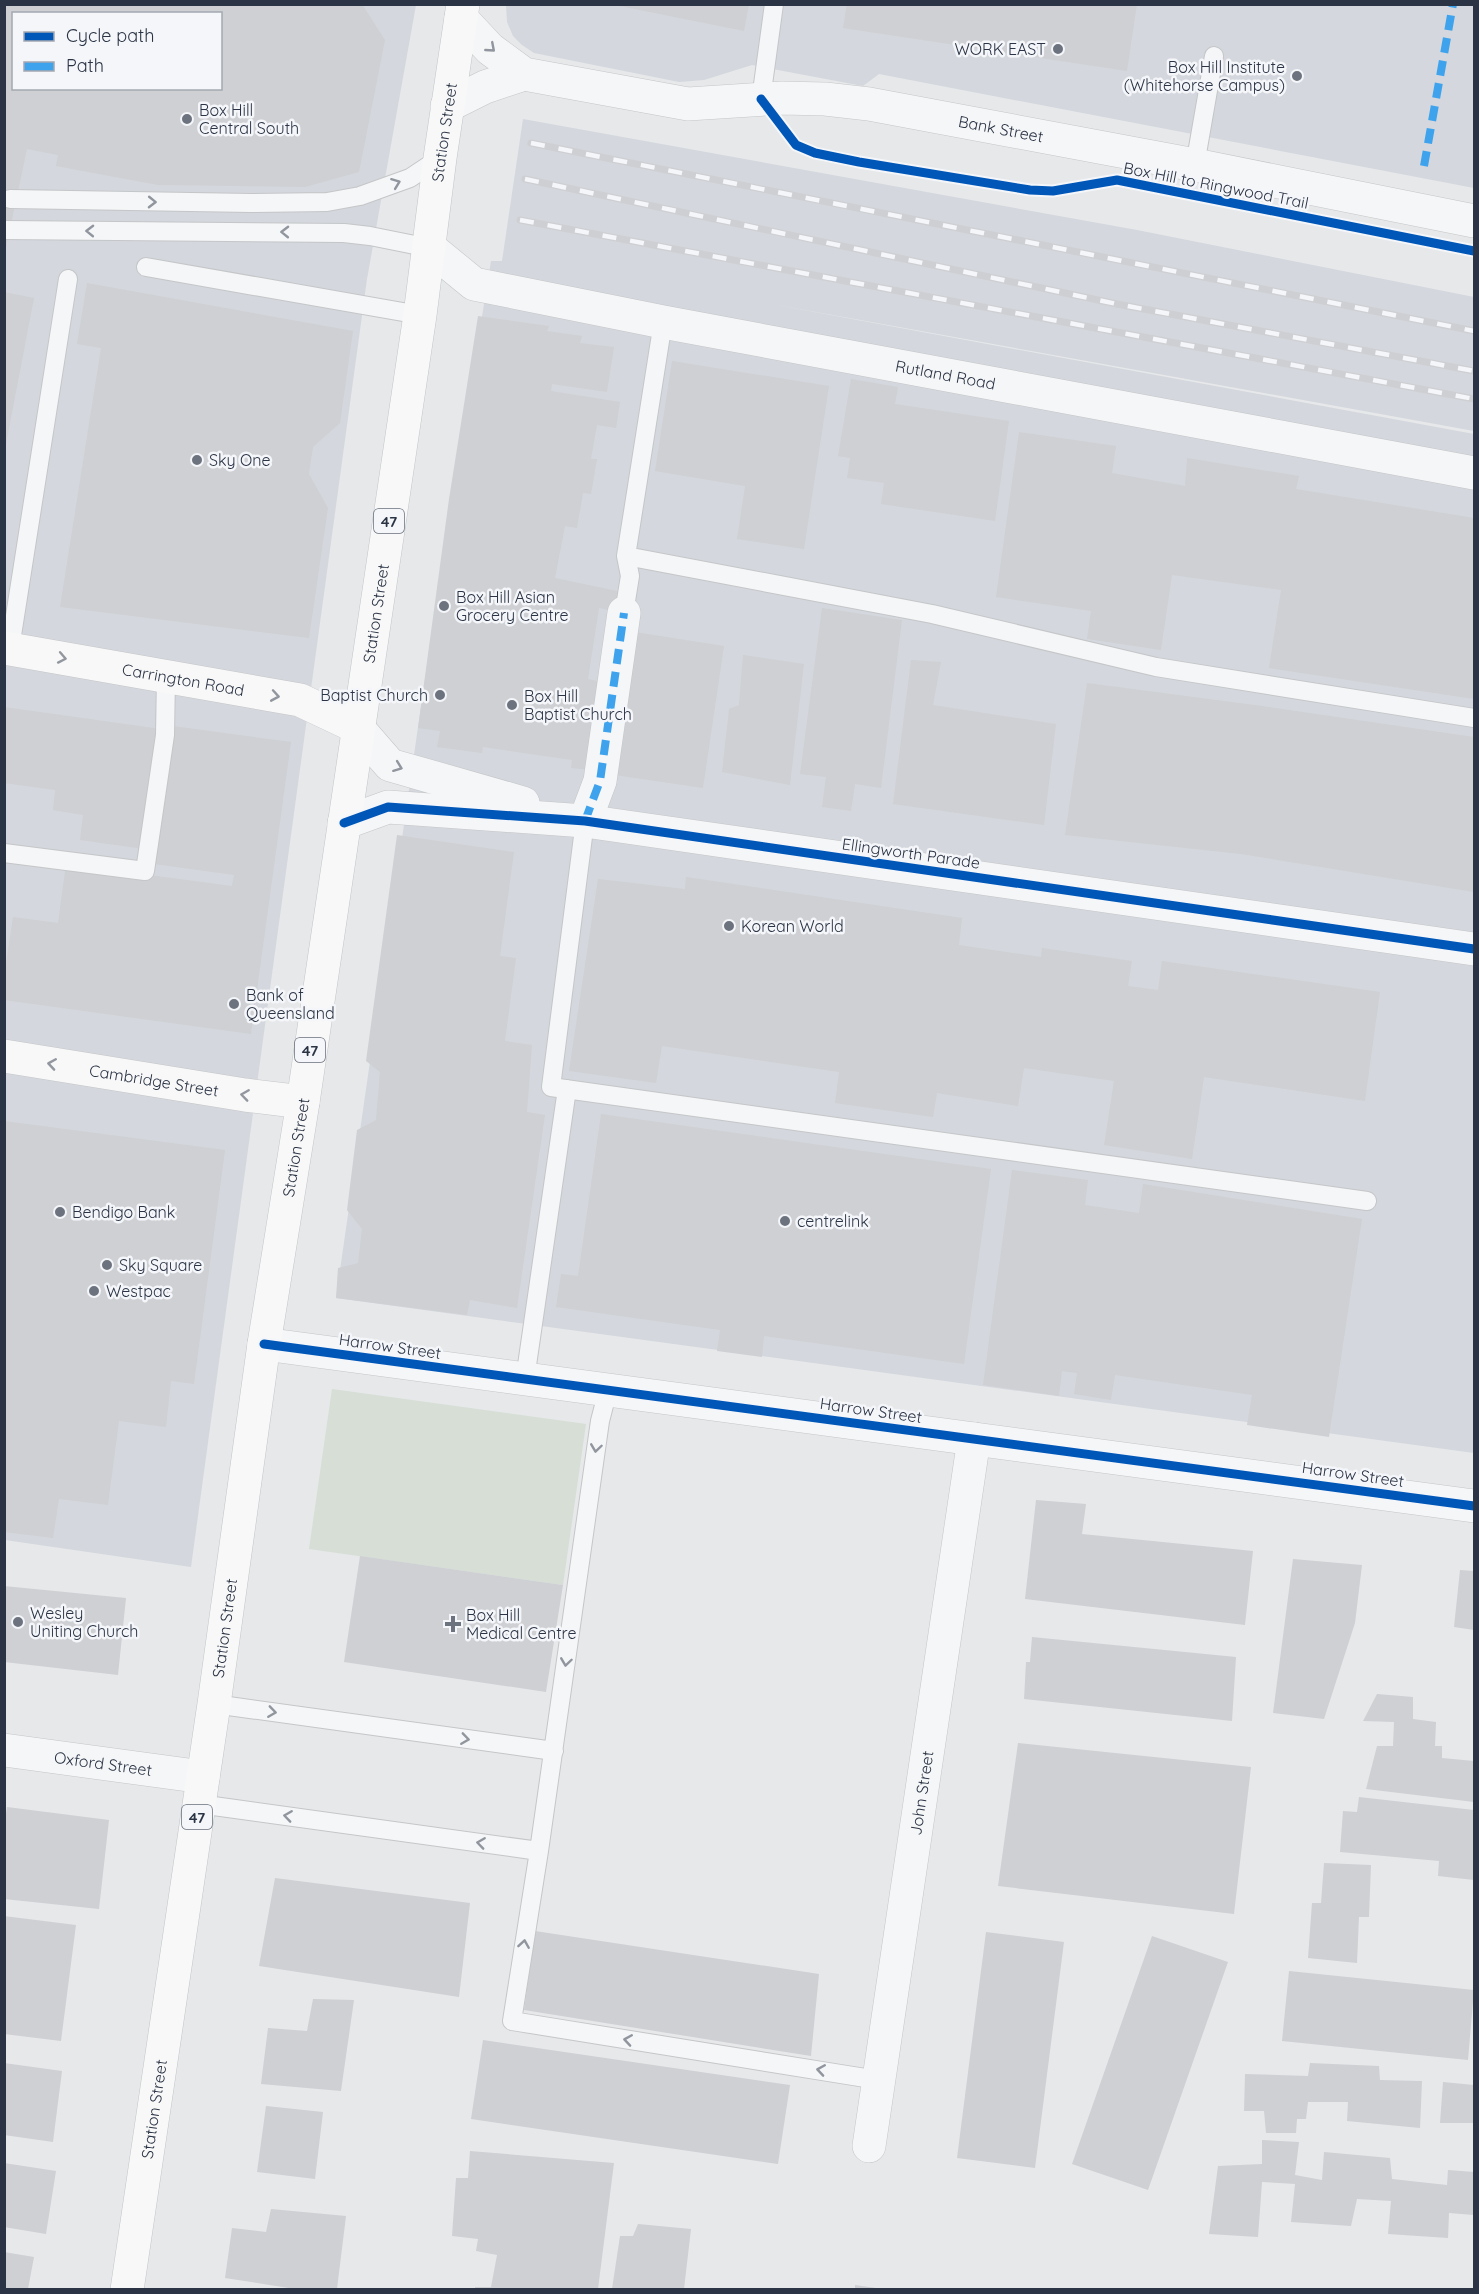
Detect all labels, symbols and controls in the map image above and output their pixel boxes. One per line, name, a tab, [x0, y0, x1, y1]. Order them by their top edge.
legend	[12, 12, 222, 90]
text: Cycle path	[66, 24, 154, 47]
place label: WORK EAST	[954, 39, 1046, 59]
one-way arrow	[484, 41, 495, 52]
marker: WORK EAST	[1051, 42, 1065, 56]
text: Path	[66, 54, 104, 77]
place label: Box Hill Institute (Whitehorse Campus)	[1124, 57, 1285, 95]
marker: Box Hill Institute (Whitehorse Campus)	[1290, 69, 1304, 83]
street label: Station Street	[427, 81, 461, 183]
place label: Box Hill Central South	[199, 100, 299, 138]
street label: Bank Street	[957, 111, 1045, 146]
marker: Box Hill Central South	[180, 112, 194, 126]
street label: Box Hill to Ringwood Trail	[1122, 157, 1310, 213]
one-way arrow	[389, 178, 400, 190]
one-way arrow	[148, 195, 157, 208]
one-way arrow	[86, 224, 95, 237]
one-way arrow	[281, 226, 290, 239]
street label: Rutland Road	[894, 355, 997, 394]
place label: Sky One	[209, 450, 271, 470]
marker: Sky One	[190, 453, 204, 467]
road number: 47	[374, 509, 404, 533]
street label: Station Street	[358, 562, 393, 664]
place label: Box Hill Asian Grocery Centre	[456, 587, 569, 625]
marker: Box Hill Asian Grocery Centre	[437, 599, 451, 613]
one-way arrow	[57, 651, 67, 664]
street label: Carrington Road	[121, 659, 246, 700]
place label: Baptist Church	[320, 685, 428, 705]
place label: Box Hill Baptist Church	[524, 686, 632, 724]
marker: Baptist Church	[433, 688, 447, 702]
one-way arrow	[269, 689, 279, 702]
marker: Box Hill Baptist Church	[505, 698, 519, 712]
one-way arrow	[392, 760, 403, 772]
street label: Ellingworth Parade	[841, 833, 981, 873]
place label: Korean World	[741, 916, 844, 936]
marker: Korean World	[722, 919, 736, 933]
place label: Bank of Queensland	[246, 985, 335, 1023]
marker: Bank of Queensland	[227, 997, 241, 1011]
road number: 47	[295, 1038, 325, 1062]
one-way arrow	[48, 1059, 57, 1071]
street label: Cambridge Street	[88, 1060, 220, 1101]
one-way arrow	[240, 1089, 249, 1102]
street label: Station Street	[278, 1097, 313, 1198]
place label: Bendigo Bank	[72, 1202, 175, 1222]
marker: Bendigo Bank	[53, 1205, 67, 1219]
place label: centrelink	[797, 1211, 869, 1231]
marker: centrelink	[778, 1214, 792, 1228]
place label: Sky Square	[119, 1255, 202, 1275]
marker: Sky Square	[100, 1258, 114, 1272]
place label: Westpac	[106, 1281, 171, 1301]
marker: Westpac	[87, 1284, 101, 1298]
street label: Harrow Street	[338, 1329, 442, 1363]
street label: Harrow Street	[819, 1393, 923, 1427]
one-way arrow	[591, 1443, 603, 1452]
street label: Harrow Street	[1301, 1457, 1405, 1491]
street label: Station Street	[208, 1577, 241, 1679]
place label: Wesley Uniting Church	[30, 1603, 138, 1641]
place label: Box Hill Medical Centre	[466, 1605, 576, 1643]
marker: Wesley Uniting Church	[11, 1615, 25, 1629]
marker: Box Hill Medical Centre	[444, 1615, 462, 1633]
one-way arrow	[561, 1657, 573, 1666]
one-way arrow	[267, 1706, 276, 1718]
one-way arrow	[460, 1732, 470, 1744]
street label: Oxford Street	[53, 1747, 153, 1780]
street label: John Street	[905, 1749, 938, 1837]
road number: 47	[182, 1805, 212, 1829]
one-way arrow	[283, 1811, 293, 1823]
one-way arrow	[477, 1838, 486, 1850]
one-way arrow	[518, 1940, 530, 1949]
one-way arrow	[624, 2034, 633, 2046]
street label: Station Street	[137, 2058, 171, 2160]
one-way arrow	[816, 2065, 825, 2077]

